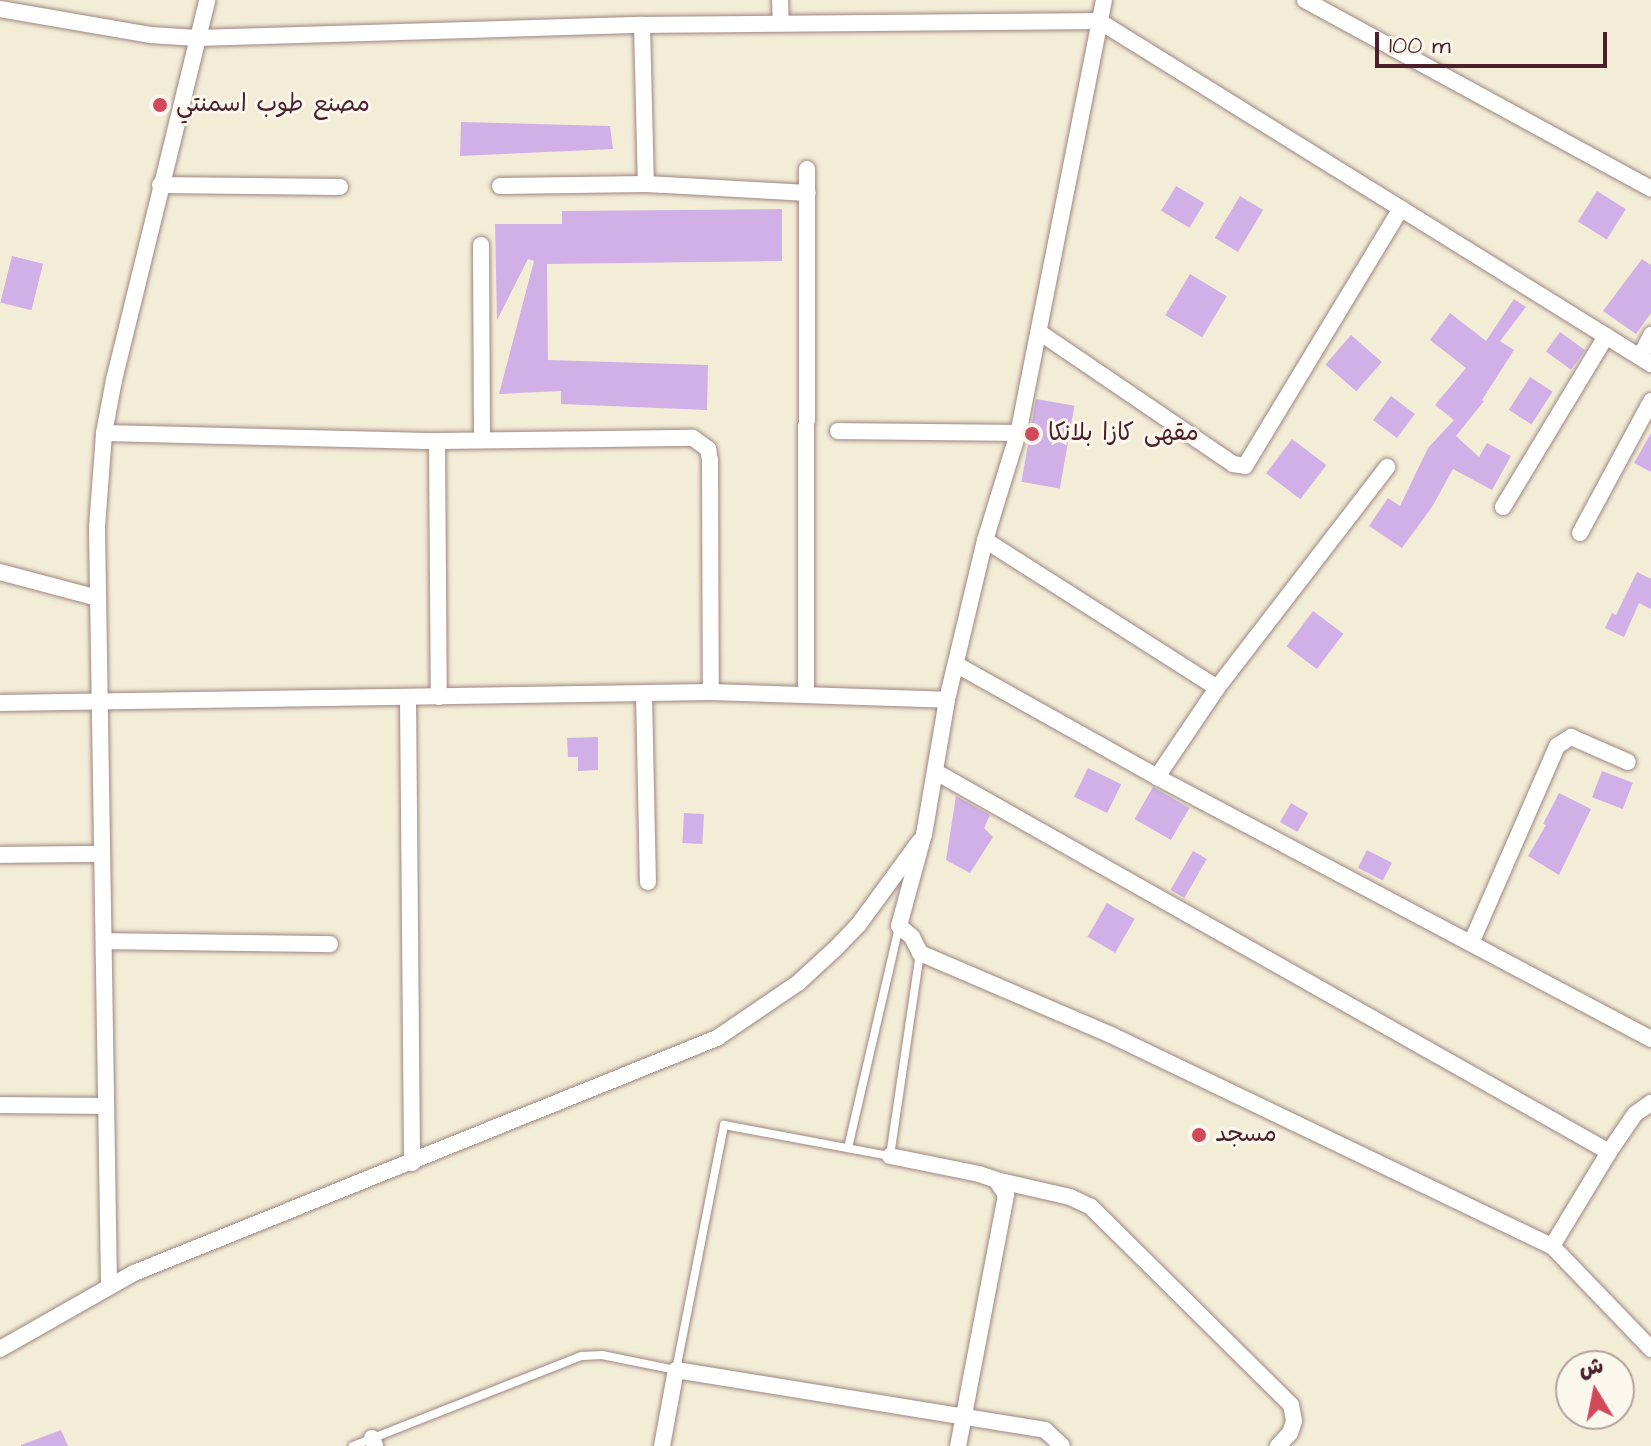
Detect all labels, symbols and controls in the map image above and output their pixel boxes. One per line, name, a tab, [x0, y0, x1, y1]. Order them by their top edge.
scale bar	[1379, 16, 1611, 66]
text: 100 m	[1389, 29, 1451, 63]
place label: مصنع طوب اسمنتي	[176, 91, 370, 119]
marker: مصنع طوب اسمنتي	[151, 96, 169, 114]
place label: مقهى كازا بلانكا	[1048, 420, 1199, 448]
marker: مقهى كازا بلانكا	[1023, 425, 1041, 443]
place label: مسجد	[1215, 1121, 1277, 1149]
marker: مسجد	[1190, 1126, 1208, 1144]
north arrow	[1555, 1350, 1635, 1430]
text: ش	[1576, 1350, 1606, 1385]

